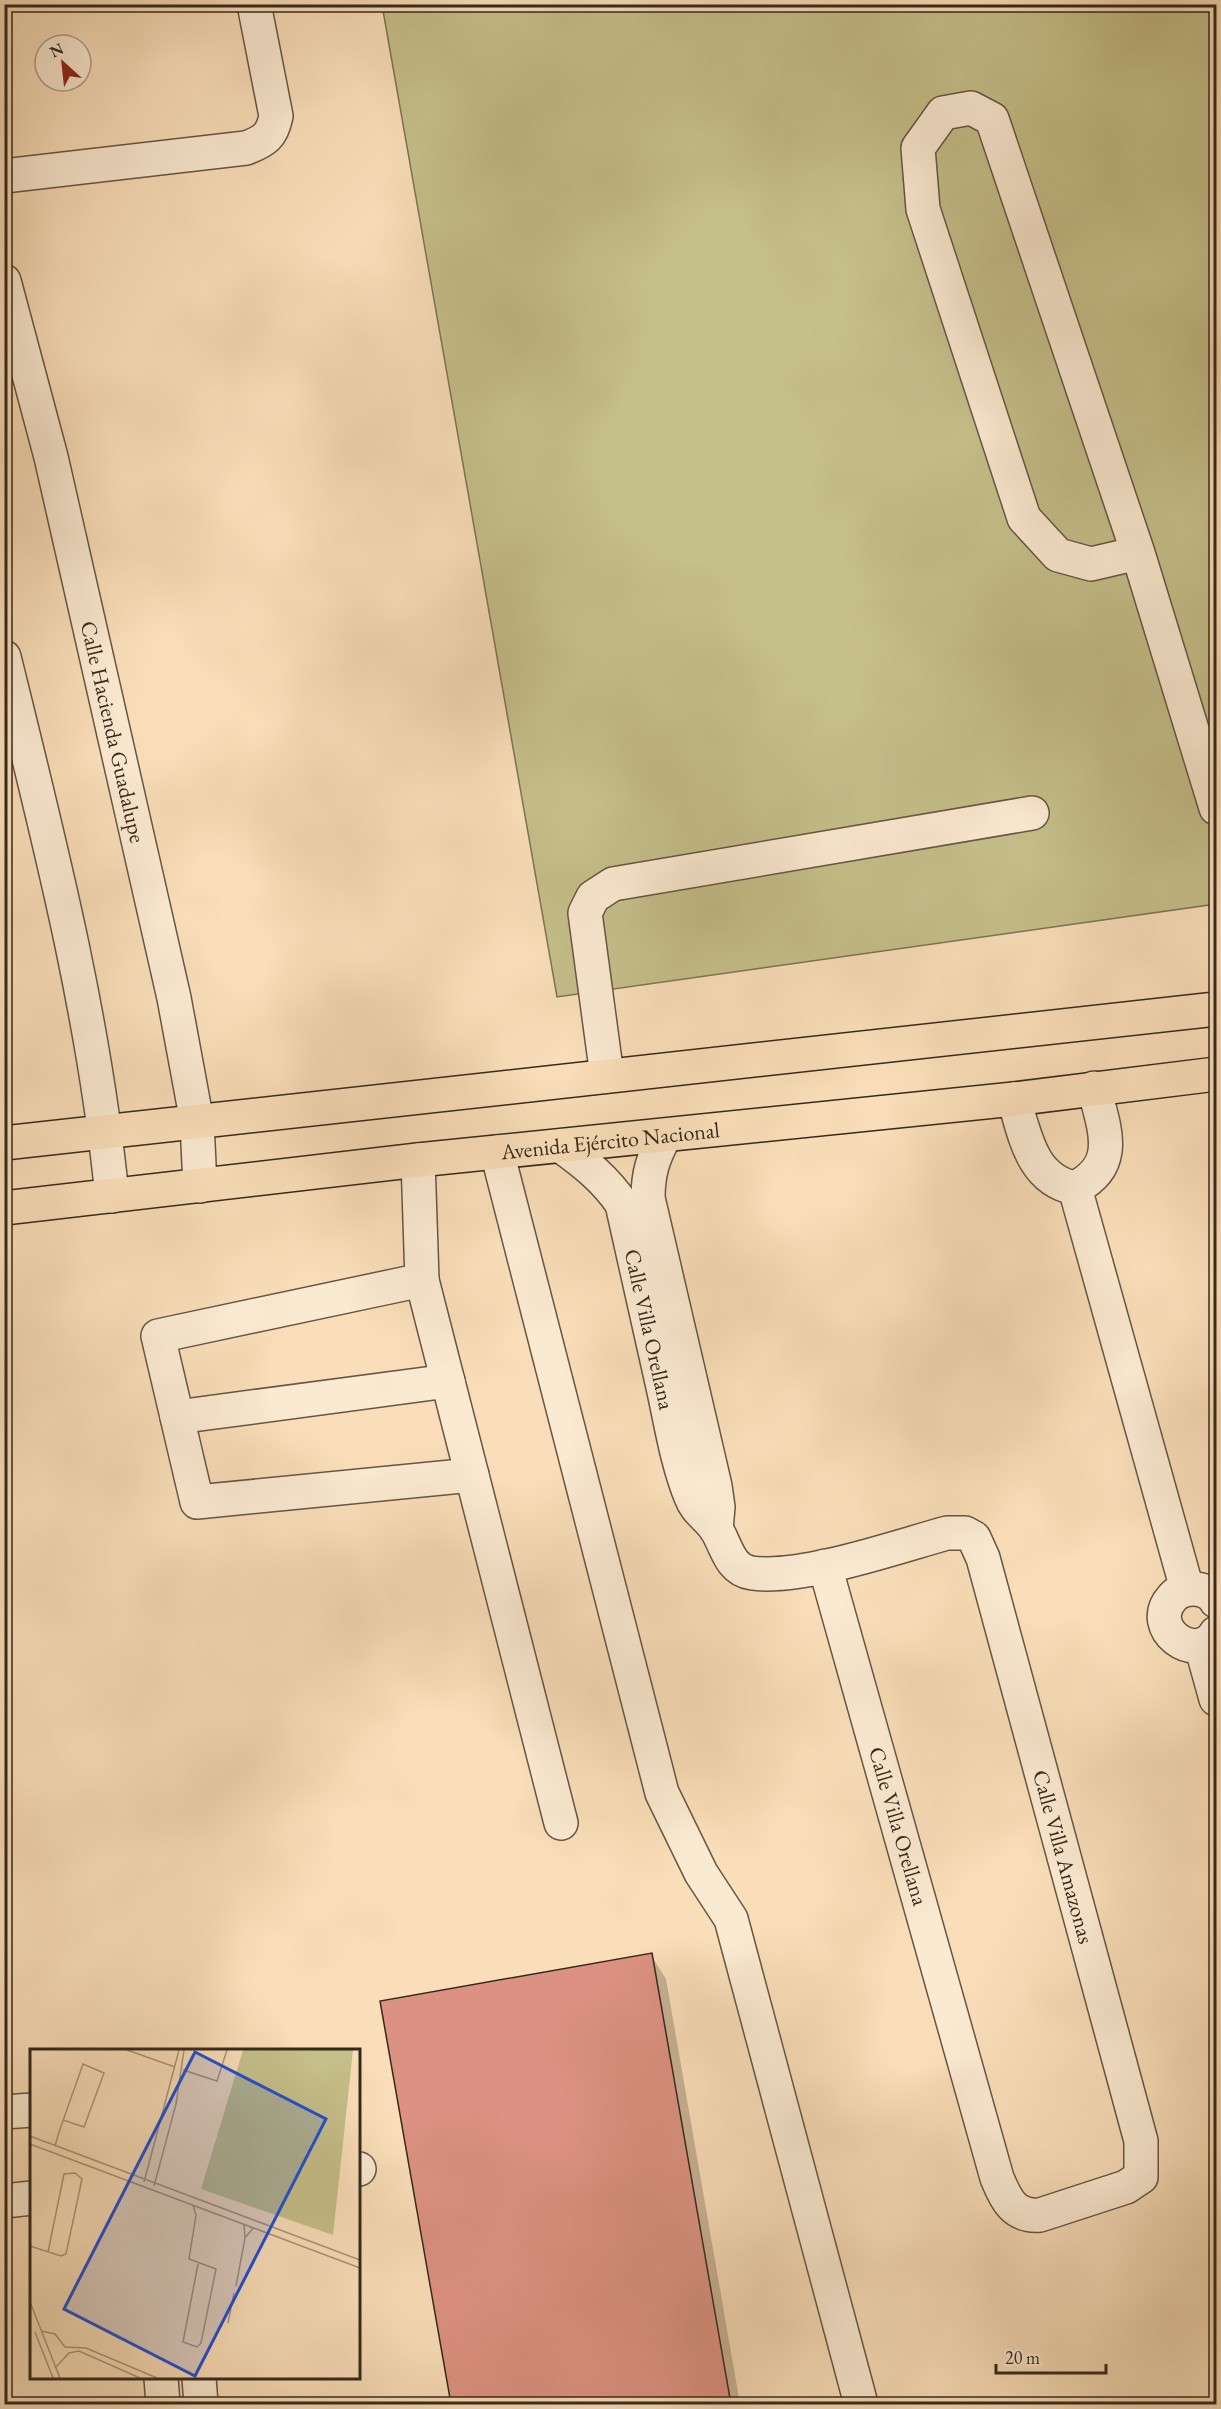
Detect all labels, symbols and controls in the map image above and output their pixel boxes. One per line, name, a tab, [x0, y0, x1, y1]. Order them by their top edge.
north arrow	[33, 33, 93, 93]
text: N	[46, 38, 67, 62]
street label: Calle Hacienda Guadalupe	[74, 618, 152, 846]
street label: Avenida Ejército Nacional	[498, 1115, 721, 1167]
street label: Calle Villa Orellana	[618, 1246, 681, 1412]
street label: Calle Villa Orellana	[862, 1743, 935, 1909]
street label: Calle Villa Amazonas	[1026, 1767, 1101, 1947]
inset map	[30, 2049, 360, 2379]
scale bar	[996, 2337, 1106, 2375]
text: 20 m	[1005, 2346, 1040, 2369]

